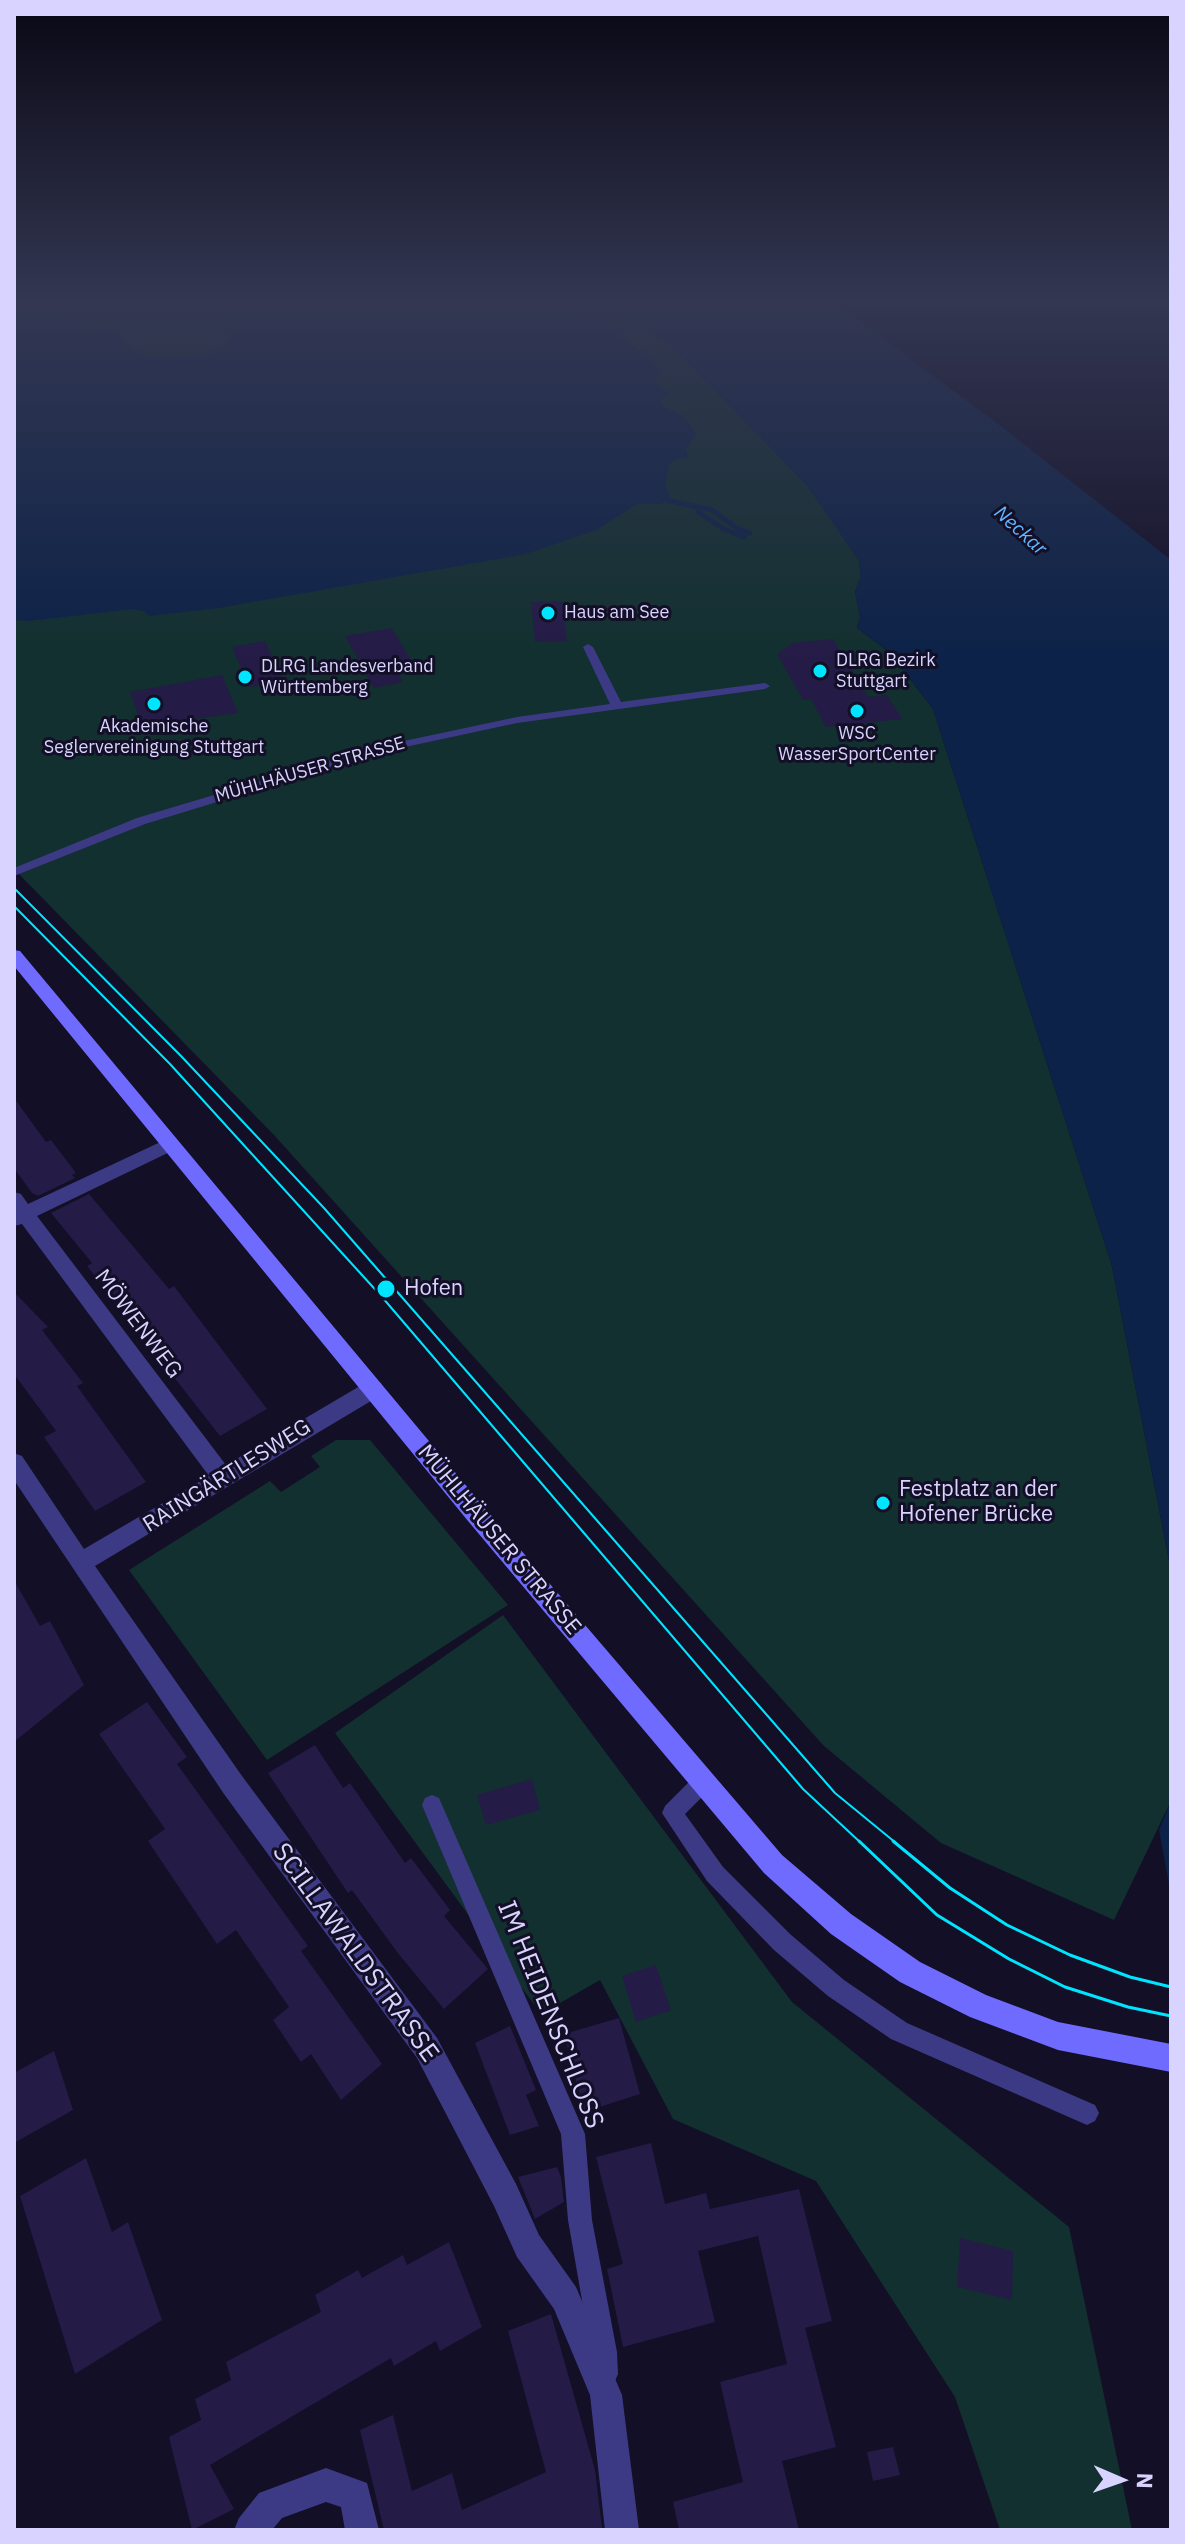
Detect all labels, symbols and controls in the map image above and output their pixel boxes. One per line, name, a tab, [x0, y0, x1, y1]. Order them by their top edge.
water label: Neckar	[989, 501, 1051, 561]
place label: Haus am See	[564, 602, 669, 624]
marker: Haus am See	[539, 604, 557, 622]
place label: DLRG Bezirk Stuttgart	[836, 650, 936, 692]
place label: DLRG Landesverband Württemberg	[261, 656, 434, 698]
marker: DLRG Bezirk Stuttgart	[811, 662, 829, 680]
marker: DLRG Landesverband Württemberg	[236, 668, 254, 686]
marker: Akademische Seglervereinigung Stuttgart	[145, 695, 163, 713]
marker: WSC WasserSportCenter	[848, 702, 866, 720]
place label: Akademische Seglervereinigung Stuttgart	[44, 716, 264, 758]
place label: WSC WasserSportCenter	[778, 723, 936, 766]
street label: MÜHLHÄUSER STRASSE	[213, 733, 407, 807]
street label: MÖWENWEG	[89, 1264, 187, 1384]
place label: Hofen	[404, 1276, 463, 1302]
marker: Hofen	[375, 1278, 397, 1300]
street label: RAINGÄRTLESWEG	[138, 1414, 316, 1538]
street label: MÜHLHÄUSER STRASSE	[412, 1440, 586, 1640]
place label: Festplatz an der Hofener Brücke	[899, 1477, 1057, 1528]
marker: Festplatz an der Hofener Brücke	[874, 1494, 892, 1512]
street label: SCILLAWALDSTRASSE	[265, 1837, 445, 2069]
street label: IM HEIDENSCHLOSS	[490, 1897, 610, 2133]
north arrow	[1081, 2440, 1161, 2520]
text: N	[1131, 2472, 1160, 2489]

